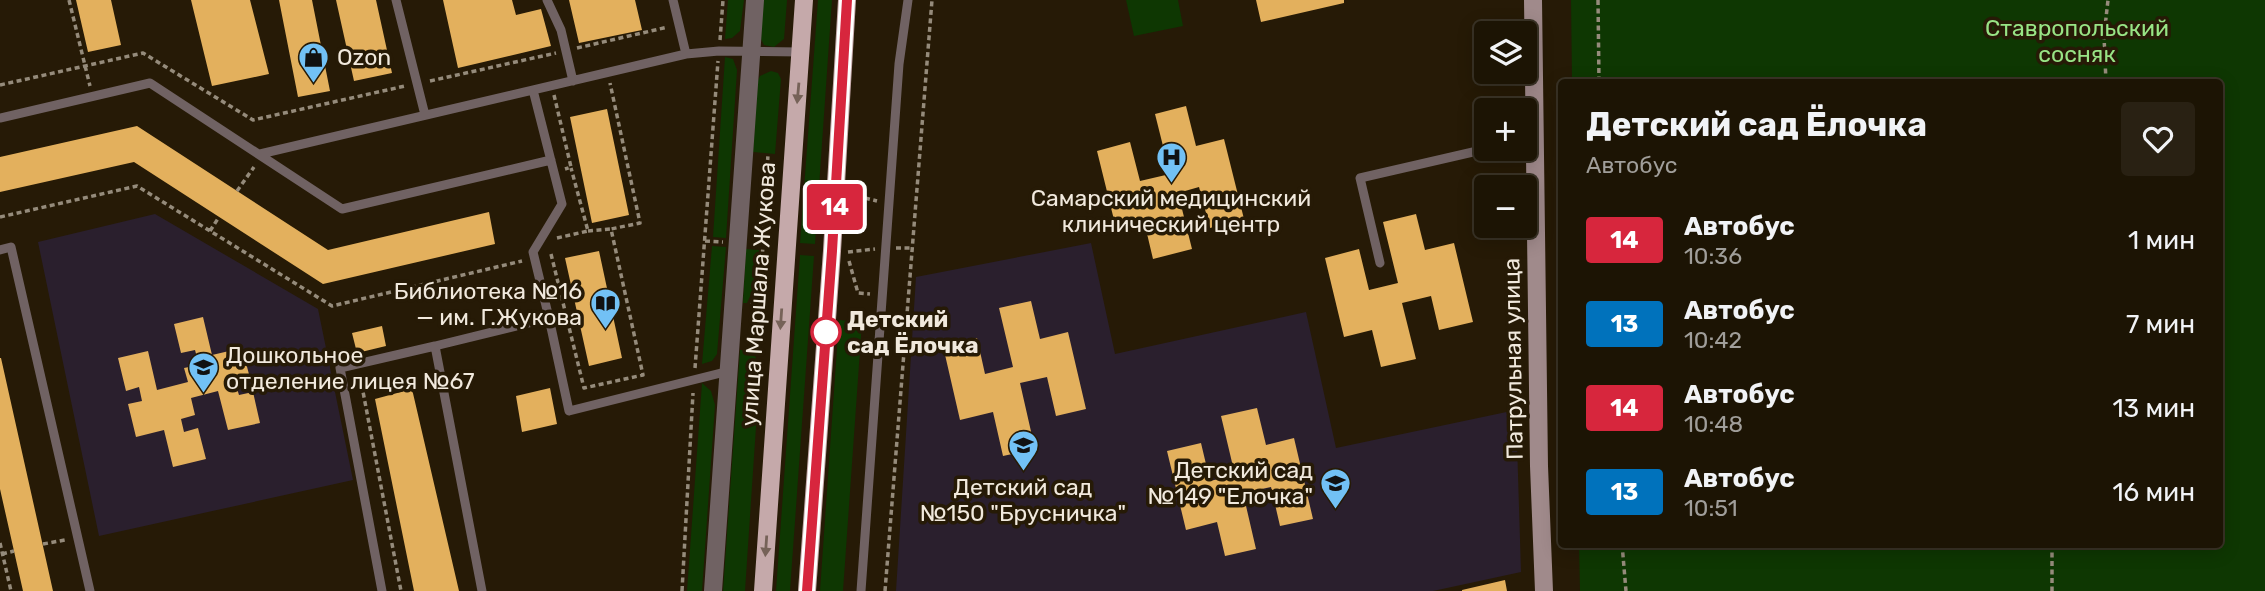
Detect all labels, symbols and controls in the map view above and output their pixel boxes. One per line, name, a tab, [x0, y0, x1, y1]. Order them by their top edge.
park label: Ставропольский сосняк	[1985, 14, 2169, 68]
map controls	[1474, 21, 1537, 238]
button: layers	[1474, 21, 1537, 84]
shop icon: Ozon	[297, 40, 331, 84]
place label: Ozon	[337, 43, 391, 71]
one-way arrow	[792, 82, 803, 104]
button: +	[1474, 98, 1537, 161]
button: heart	[2121, 102, 2195, 176]
text: Детский сад Ёлочка	[1586, 105, 1927, 144]
hospital icon: Самарский медицинский клинический центр	[1154, 140, 1188, 184]
text: Автобус	[1586, 151, 1678, 179]
street label: улица Маршала Жукова	[735, 161, 781, 427]
button: −	[1474, 175, 1537, 238]
line badge: 14	[804, 184, 866, 230]
place label: Самарский медицинский клинический центр	[1031, 184, 1311, 238]
text: 14	[821, 193, 849, 221]
text: Автобус	[1684, 211, 1795, 242]
text: 1 мин	[2128, 225, 2195, 256]
text: 14	[1610, 226, 1639, 254]
text: 10:36	[1684, 242, 1742, 270]
street label: Патрульная улица	[1497, 258, 1529, 460]
place label: Библиотека №16 — им. Г.Жукова	[394, 277, 582, 331]
library icon: Библиотека №16 — им. Г.Жукова	[588, 287, 622, 331]
text: Автобус	[1684, 295, 1795, 326]
place label: Детский сад Ёлочка	[847, 305, 979, 359]
one-way arrow	[775, 309, 786, 331]
text: 7 мин	[2126, 309, 2195, 340]
text: 13	[1611, 310, 1638, 338]
marker: Детский сад Ёлочка	[811, 317, 841, 347]
text: 10:42	[1684, 326, 1742, 354]
place label: Дошкольное отделение лицея №67	[226, 341, 475, 395]
school or university icon: Дошкольное отделение лицея №67	[186, 351, 220, 395]
text: Автобус	[1684, 379, 1795, 410]
text: 13 мин	[2112, 393, 2195, 424]
text: 14	[1610, 394, 1639, 422]
text: 10:48	[1684, 410, 1743, 438]
school or university icon: Детский сад №150 "Брусничка"	[1006, 429, 1040, 473]
place label: Детский сад №149 "Елочка"	[1148, 456, 1313, 510]
text: Автобус	[1684, 463, 1795, 494]
school or university icon: Детский сад №149 "Елочка"	[1319, 466, 1353, 510]
place label: Детский сад №150 "Брусничка"	[920, 473, 1126, 527]
text: 16 мин	[2112, 477, 2195, 508]
text: 13	[1611, 478, 1638, 506]
text: 10:51	[1684, 494, 1738, 522]
one-way arrow	[760, 536, 771, 558]

